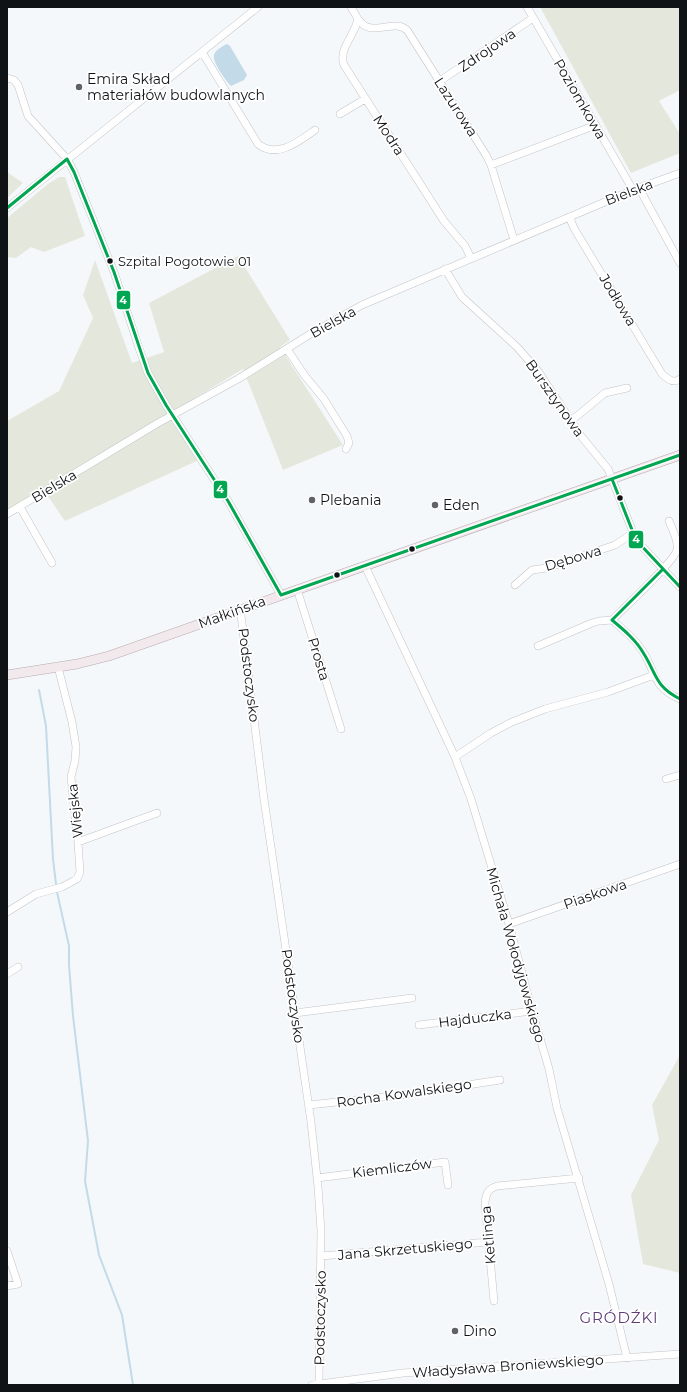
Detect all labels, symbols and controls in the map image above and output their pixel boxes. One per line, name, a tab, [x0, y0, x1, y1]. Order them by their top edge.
street label: Zdrojowa	[455, 24, 519, 76]
street label: Poziomkowa	[550, 56, 610, 142]
place label: Emira Skład materiałów budowlanych	[87, 70, 265, 104]
street label: Lazurowa	[430, 74, 482, 140]
marker: Emira Skład materiałów budowlanych	[74, 82, 84, 92]
street label: Modra	[369, 111, 409, 159]
street label: Bielska	[602, 175, 656, 209]
place label: Szpital Pogotowie 01	[118, 253, 251, 269]
marker: Szpital Pogotowie 01	[105, 256, 115, 266]
street label: Jodłowa	[595, 270, 641, 330]
line badge: 4	[116, 290, 131, 310]
text: 4	[119, 293, 127, 307]
street label: Bielska	[307, 302, 359, 342]
street label: Bursztynowa	[522, 356, 588, 440]
street label: Bielska	[28, 465, 80, 507]
line badge: 4	[213, 480, 228, 499]
text: 4	[216, 482, 224, 496]
place label: Plebania	[320, 491, 381, 509]
unlabelled marker	[615, 493, 625, 503]
marker: Plebania	[307, 495, 317, 505]
place label: Eden	[443, 496, 480, 514]
marker: Eden	[430, 500, 440, 510]
line badge: 4	[628, 530, 644, 549]
text: 4	[632, 532, 640, 546]
street label: Dębowa	[542, 541, 604, 575]
unlabelled marker	[407, 544, 417, 554]
unlabelled marker	[332, 570, 342, 580]
street label: Małkińska	[196, 591, 268, 633]
street label: Podstoczysko	[234, 627, 264, 723]
street label: Prosta	[304, 635, 334, 683]
street label: Wiejska	[63, 783, 87, 839]
street label: Michała Wołodyjowskiego	[482, 865, 550, 1045]
street label: Piaskowa	[561, 875, 629, 913]
street label: Podstoczysko	[277, 948, 309, 1045]
street label: Hajduczka	[437, 1005, 513, 1031]
street label: Rocha Kowalskiego	[335, 1075, 473, 1111]
street label: Kiemliczów	[351, 1154, 434, 1182]
street label: Ketlinga	[476, 1205, 500, 1265]
street label: Jana Skrzetuskiego	[336, 1234, 474, 1264]
street label: Podstoczysko	[310, 1270, 330, 1366]
district label: GRÓDŹKI	[579, 1308, 659, 1327]
place label: Dino	[463, 1322, 497, 1340]
marker: Dino	[450, 1326, 460, 1336]
street label: Władysława Broniewskiego	[412, 1350, 605, 1382]

